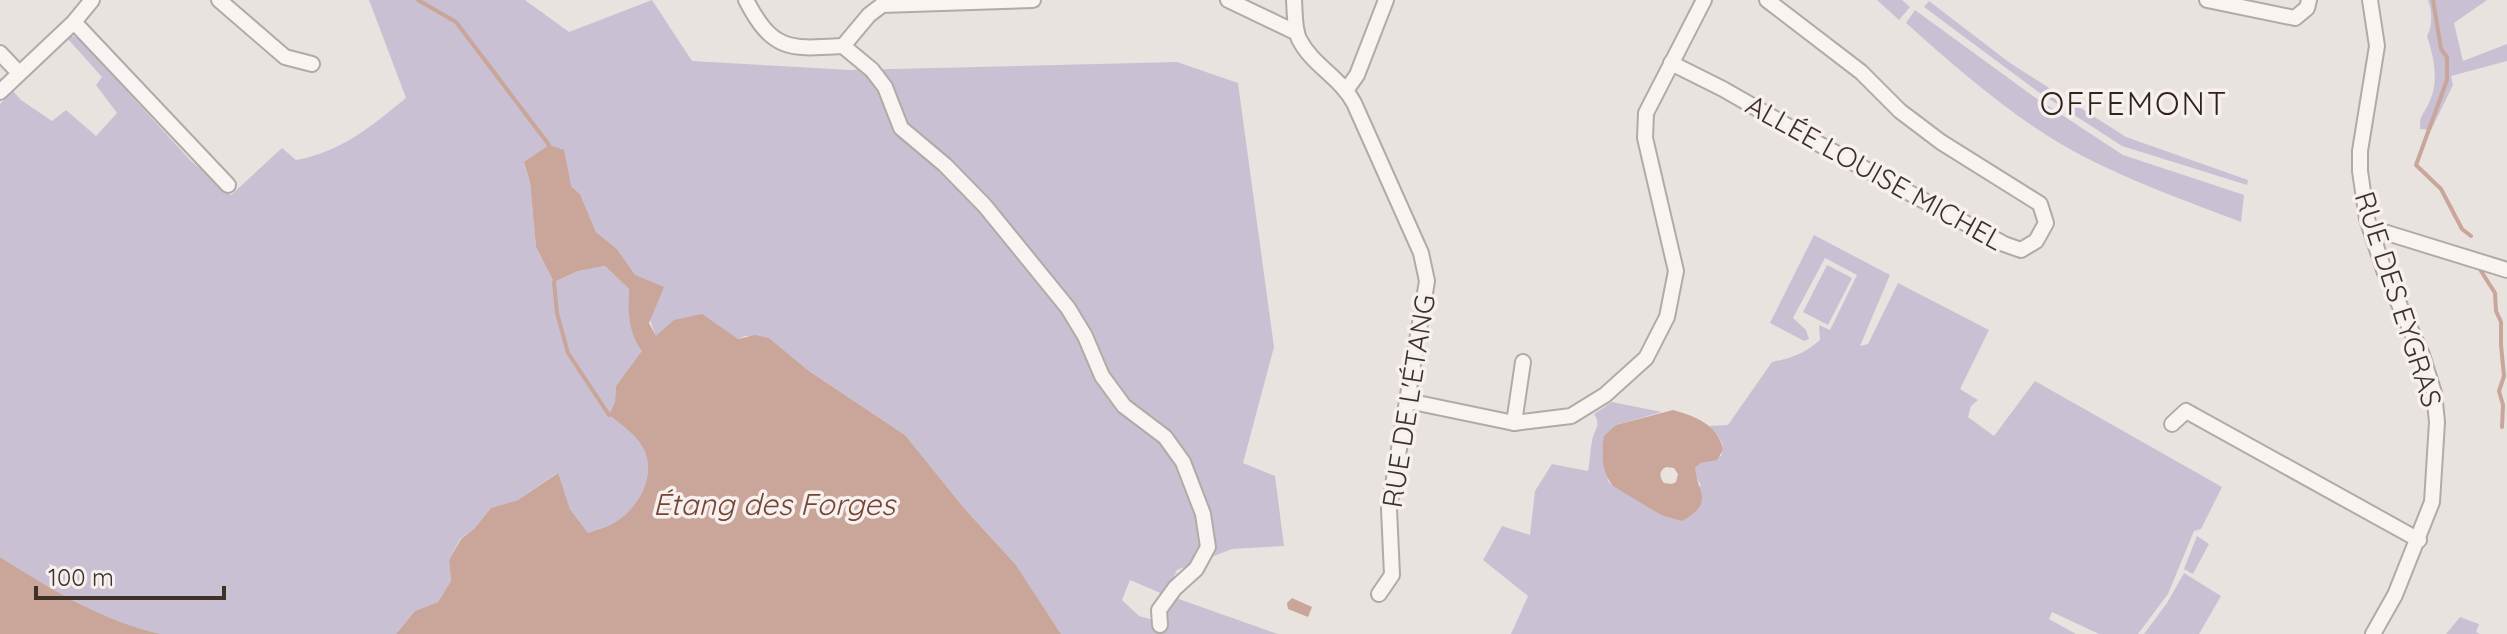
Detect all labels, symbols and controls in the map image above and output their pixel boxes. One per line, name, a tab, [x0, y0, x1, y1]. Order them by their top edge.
district label: OFFEMONT	[2040, 83, 2228, 123]
street label: ALLÉE LOUISE MICHEL	[1740, 87, 2010, 257]
street label: RUE DES EYGRAS	[2348, 187, 2450, 411]
street label: RUE DE L'ÉTANG	[1374, 292, 1442, 510]
water label: Étang des Forges	[653, 485, 897, 523]
scale bar	[36, 550, 224, 600]
text: 100 m	[48, 562, 114, 592]

